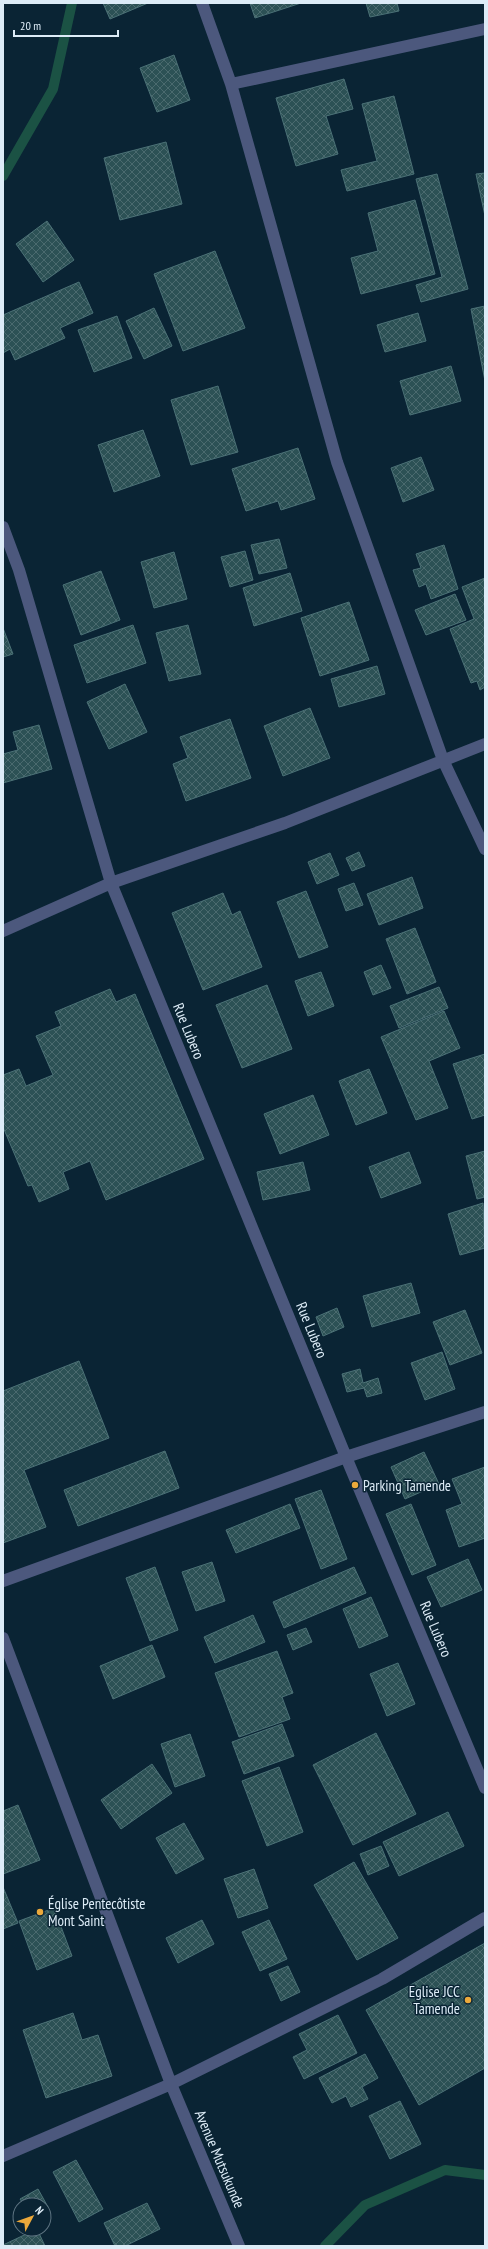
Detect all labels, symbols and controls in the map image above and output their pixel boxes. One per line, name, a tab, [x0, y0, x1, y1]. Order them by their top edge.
scale bar	[14, 12, 118, 38]
text: 20 m	[20, 18, 41, 33]
street label: Rue Lubero	[169, 1000, 209, 1062]
street label: Rue Lubero	[292, 1299, 332, 1361]
place label: Parking Tamende	[363, 1476, 451, 1495]
marker: Parking Tamende	[350, 1480, 360, 1490]
street label: Rue Lubero	[416, 1598, 456, 1660]
place label: Église Pentecôtiste Mont Saint	[48, 1894, 146, 1930]
marker: Église Pentecôtiste Mont Saint	[35, 1907, 45, 1917]
place label: Eglise JCC Tamende	[409, 1982, 460, 2018]
marker: Eglise JCC Tamende	[463, 1995, 473, 2005]
street label: Avenue Mutsukunde	[191, 2107, 249, 2211]
north arrow	[12, 2197, 52, 2237]
text: N	[32, 2204, 47, 2217]

